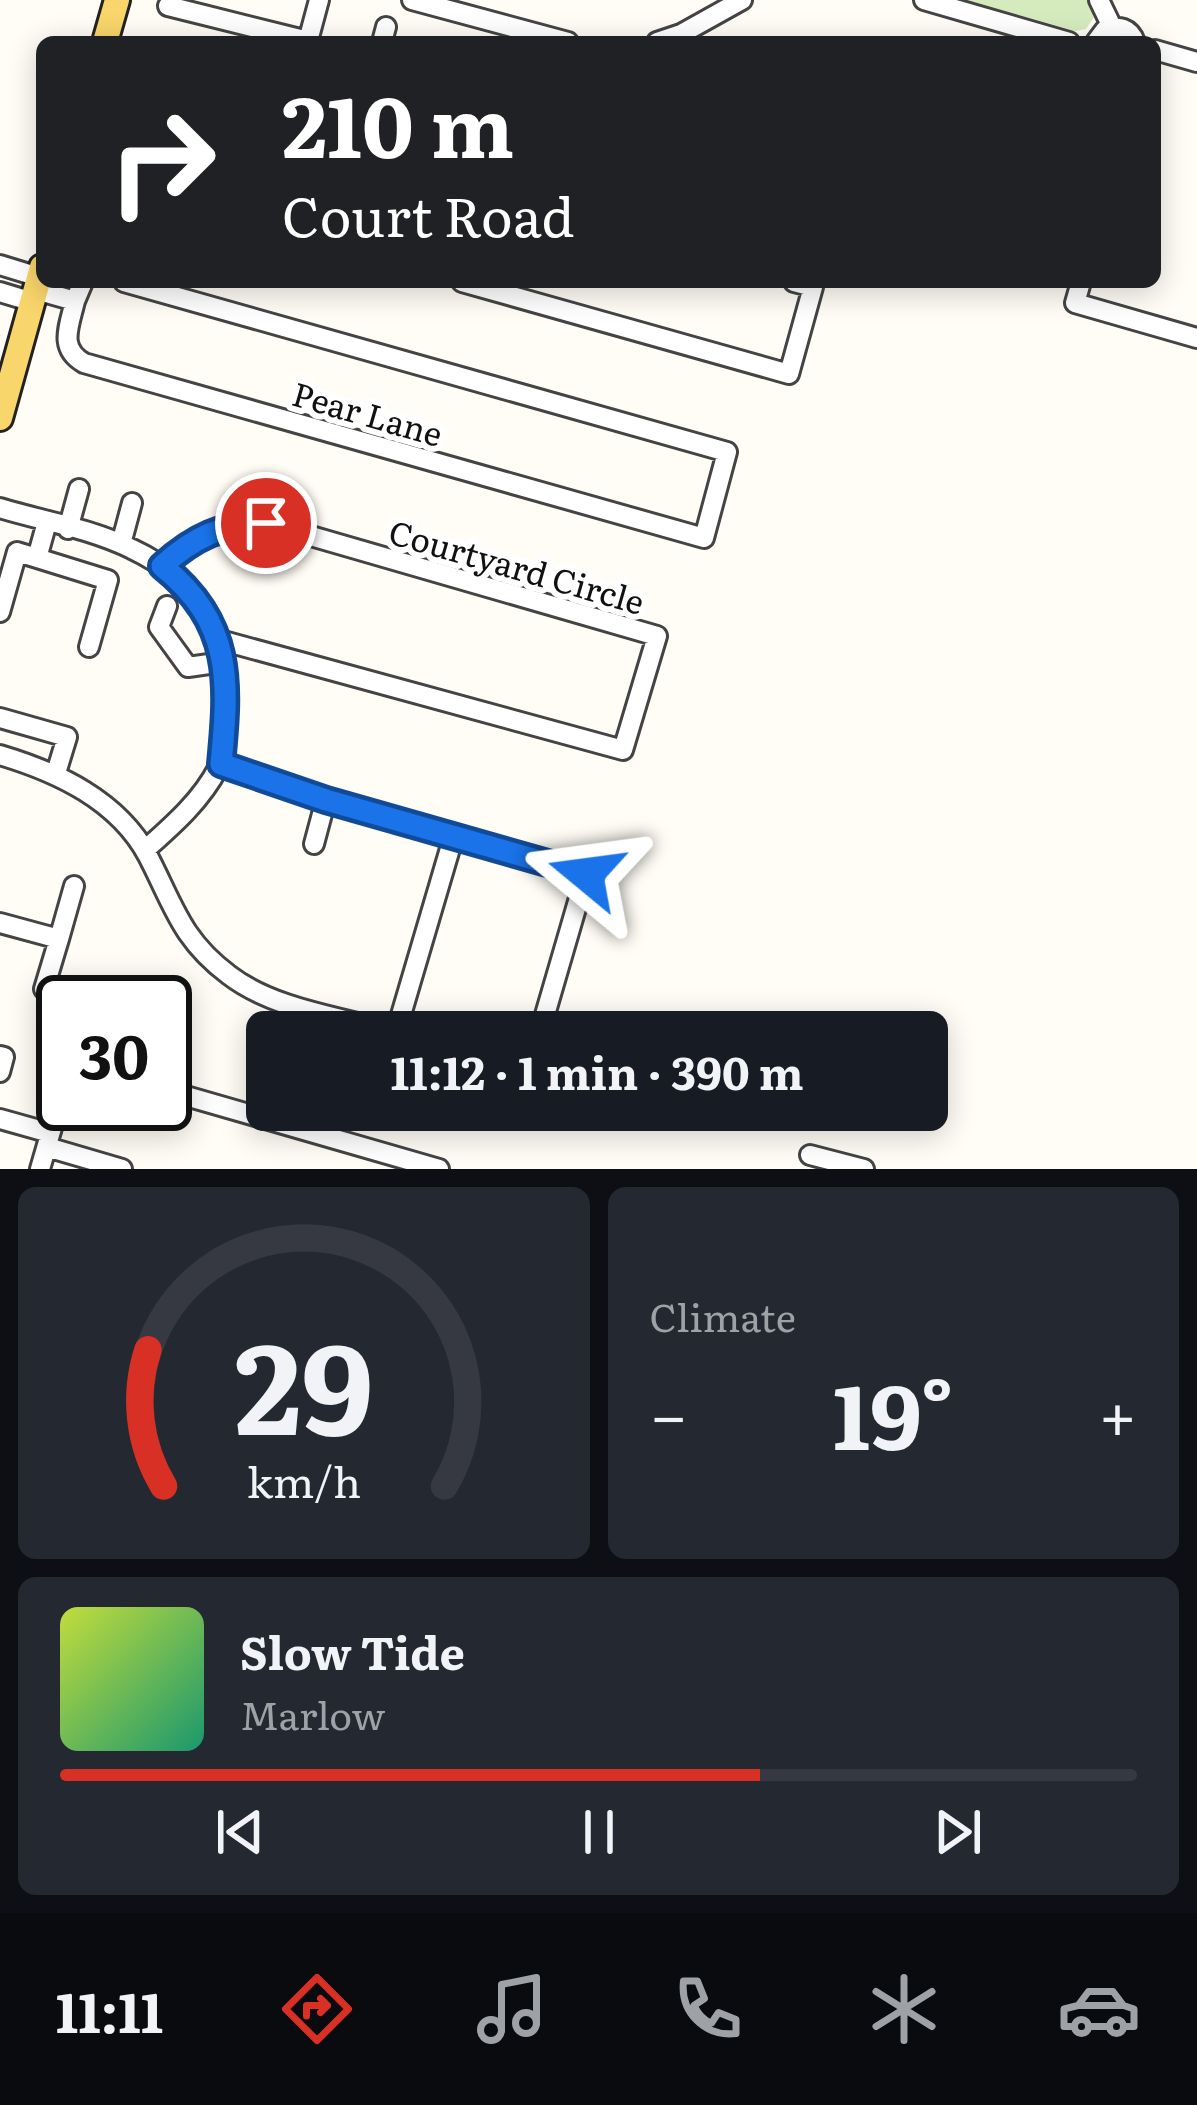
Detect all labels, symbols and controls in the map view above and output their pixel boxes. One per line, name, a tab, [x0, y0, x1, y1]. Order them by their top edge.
text: 210 m	[282, 59, 514, 184]
icon: right	[84, 84, 240, 240]
text: Court Road	[282, 173, 575, 254]
street label: Pear Lane	[287, 367, 449, 457]
pin	[215, 472, 317, 574]
icon: arrive	[233, 490, 299, 556]
street label: Courtyard Circle	[384, 505, 650, 625]
position arrow	[523, 811, 649, 937]
speed limit sign: 30	[36, 975, 192, 1131]
text: 11:12 · 1 min · 390 m	[390, 1037, 804, 1104]
text: Climate	[650, 1286, 796, 1344]
text: 29	[234, 1288, 373, 1473]
text: 19°	[833, 1344, 954, 1478]
text: −	[650, 1362, 688, 1460]
text: +	[1099, 1362, 1137, 1460]
text: km/h	[247, 1448, 361, 1511]
text: Slow Tide	[240, 1617, 465, 1684]
text: Marlow	[240, 1684, 385, 1742]
icon: previous	[207, 1799, 273, 1865]
icon: pause	[566, 1799, 632, 1865]
icon: next	[925, 1799, 991, 1865]
icon: directions	[275, 1967, 359, 2051]
icon: music	[470, 1967, 554, 2051]
icon: phone	[666, 1967, 750, 2051]
icon: climate	[862, 1967, 946, 2051]
icon: car	[1057, 1967, 1141, 2051]
text: 11:11	[56, 1969, 163, 2050]

